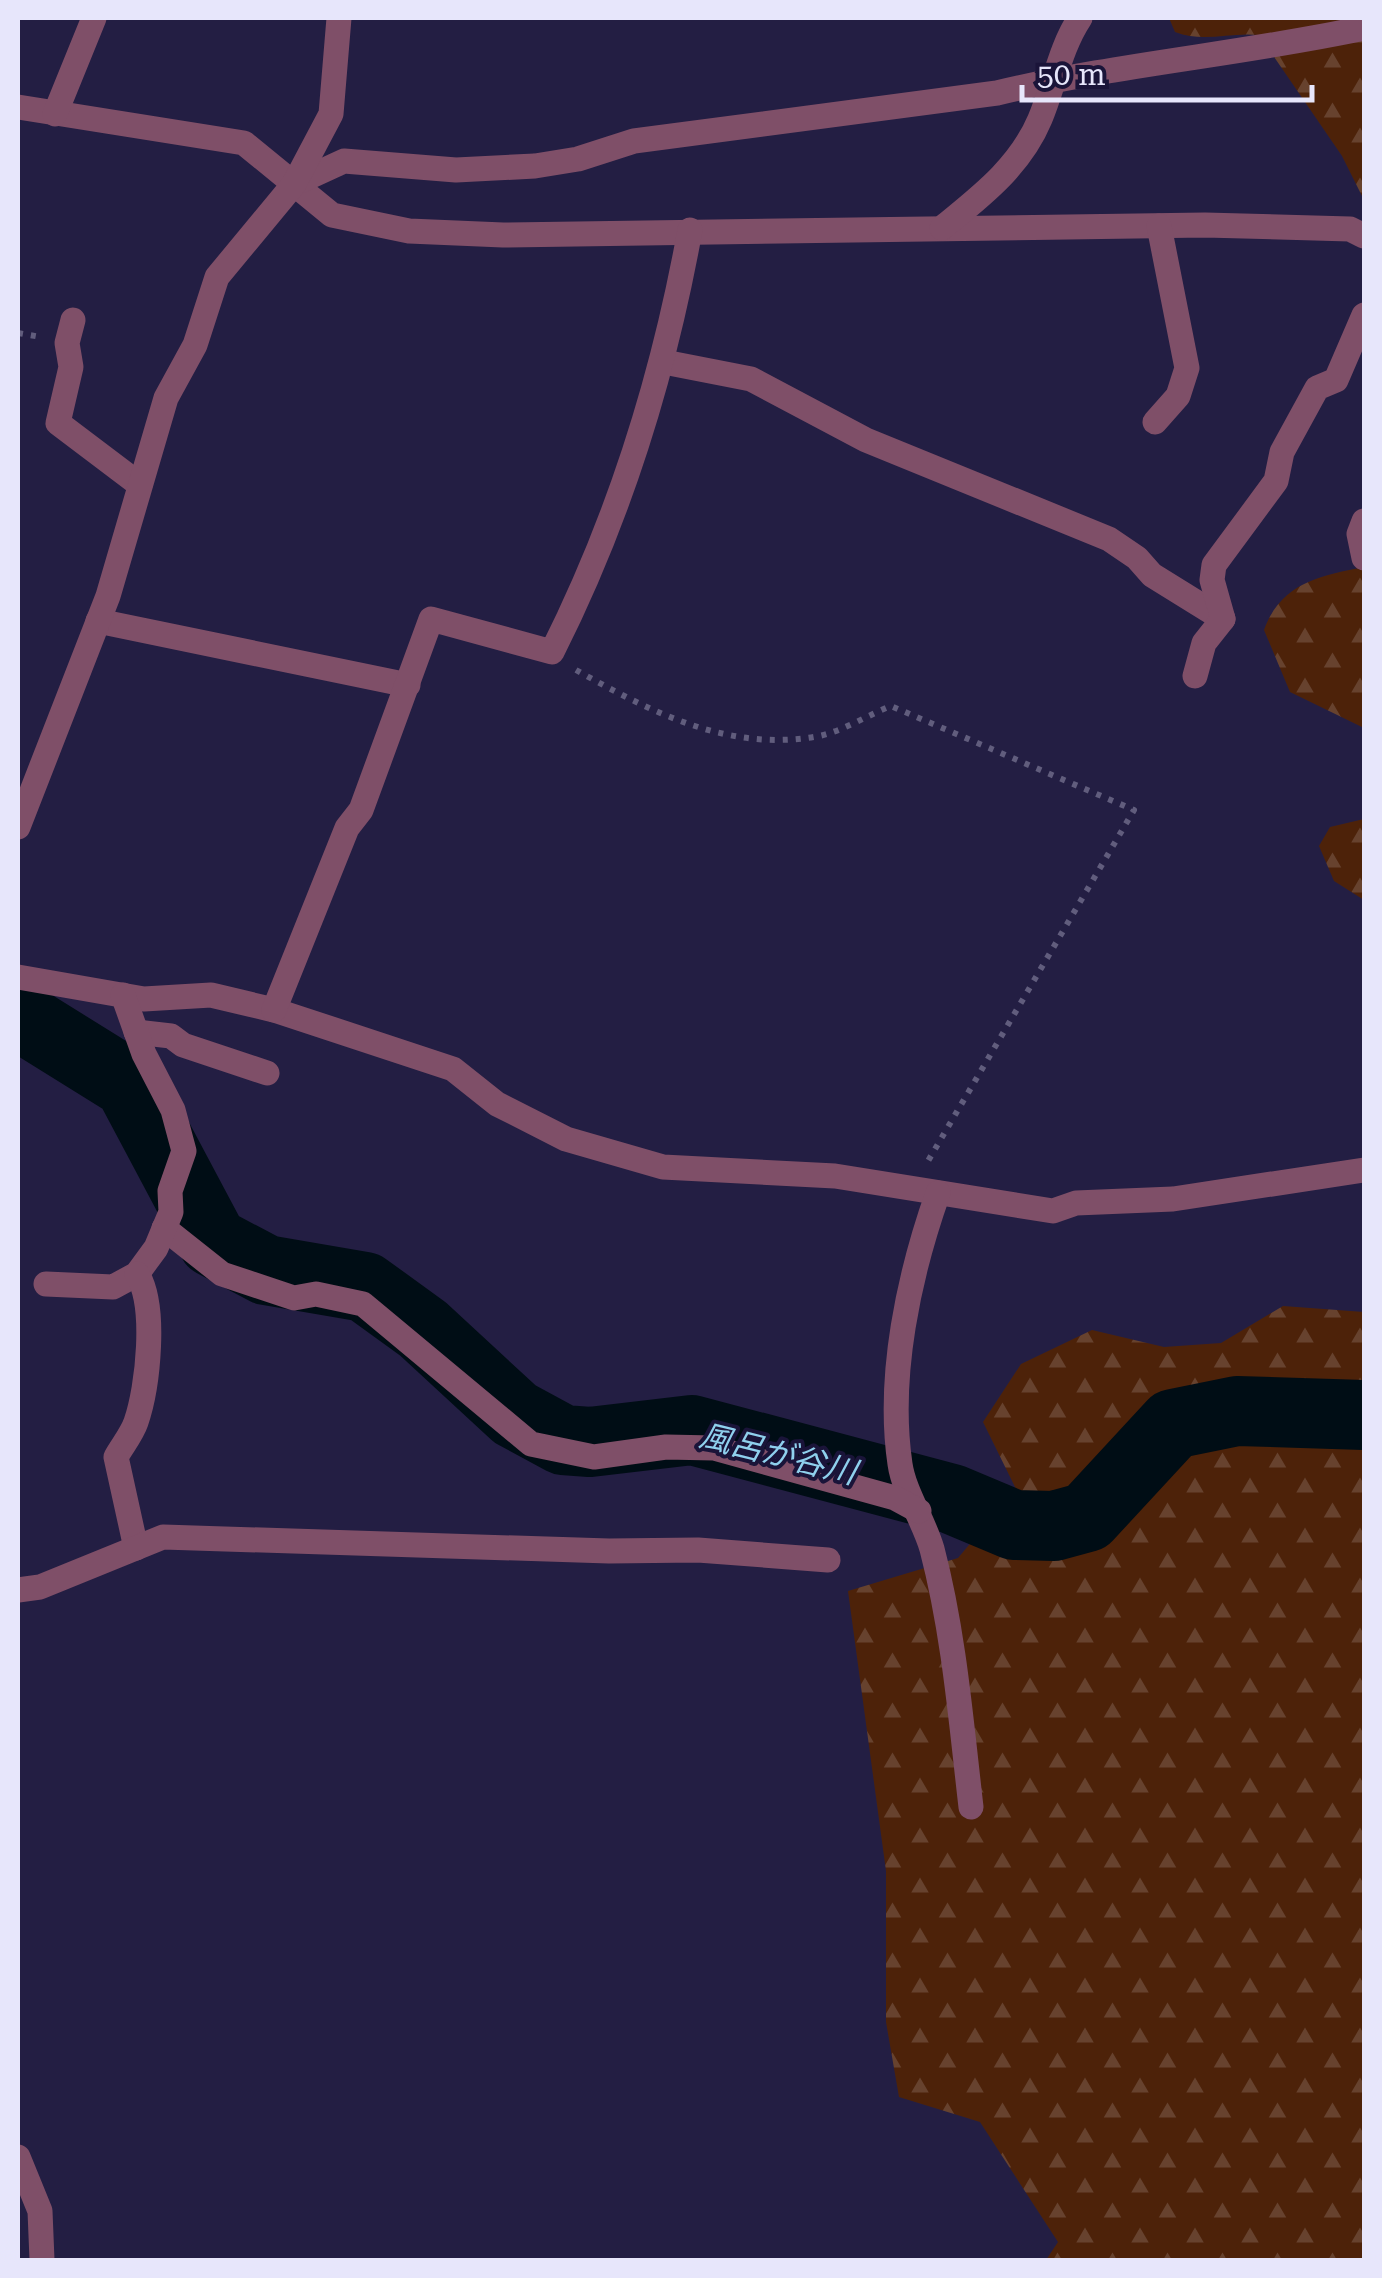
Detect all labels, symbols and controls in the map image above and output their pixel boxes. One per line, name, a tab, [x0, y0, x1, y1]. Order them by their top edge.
scale bar	[1022, 40, 1312, 102]
text: 50 m	[1037, 57, 1106, 92]
water label: 風呂が谷川	[696, 1416, 863, 1493]

